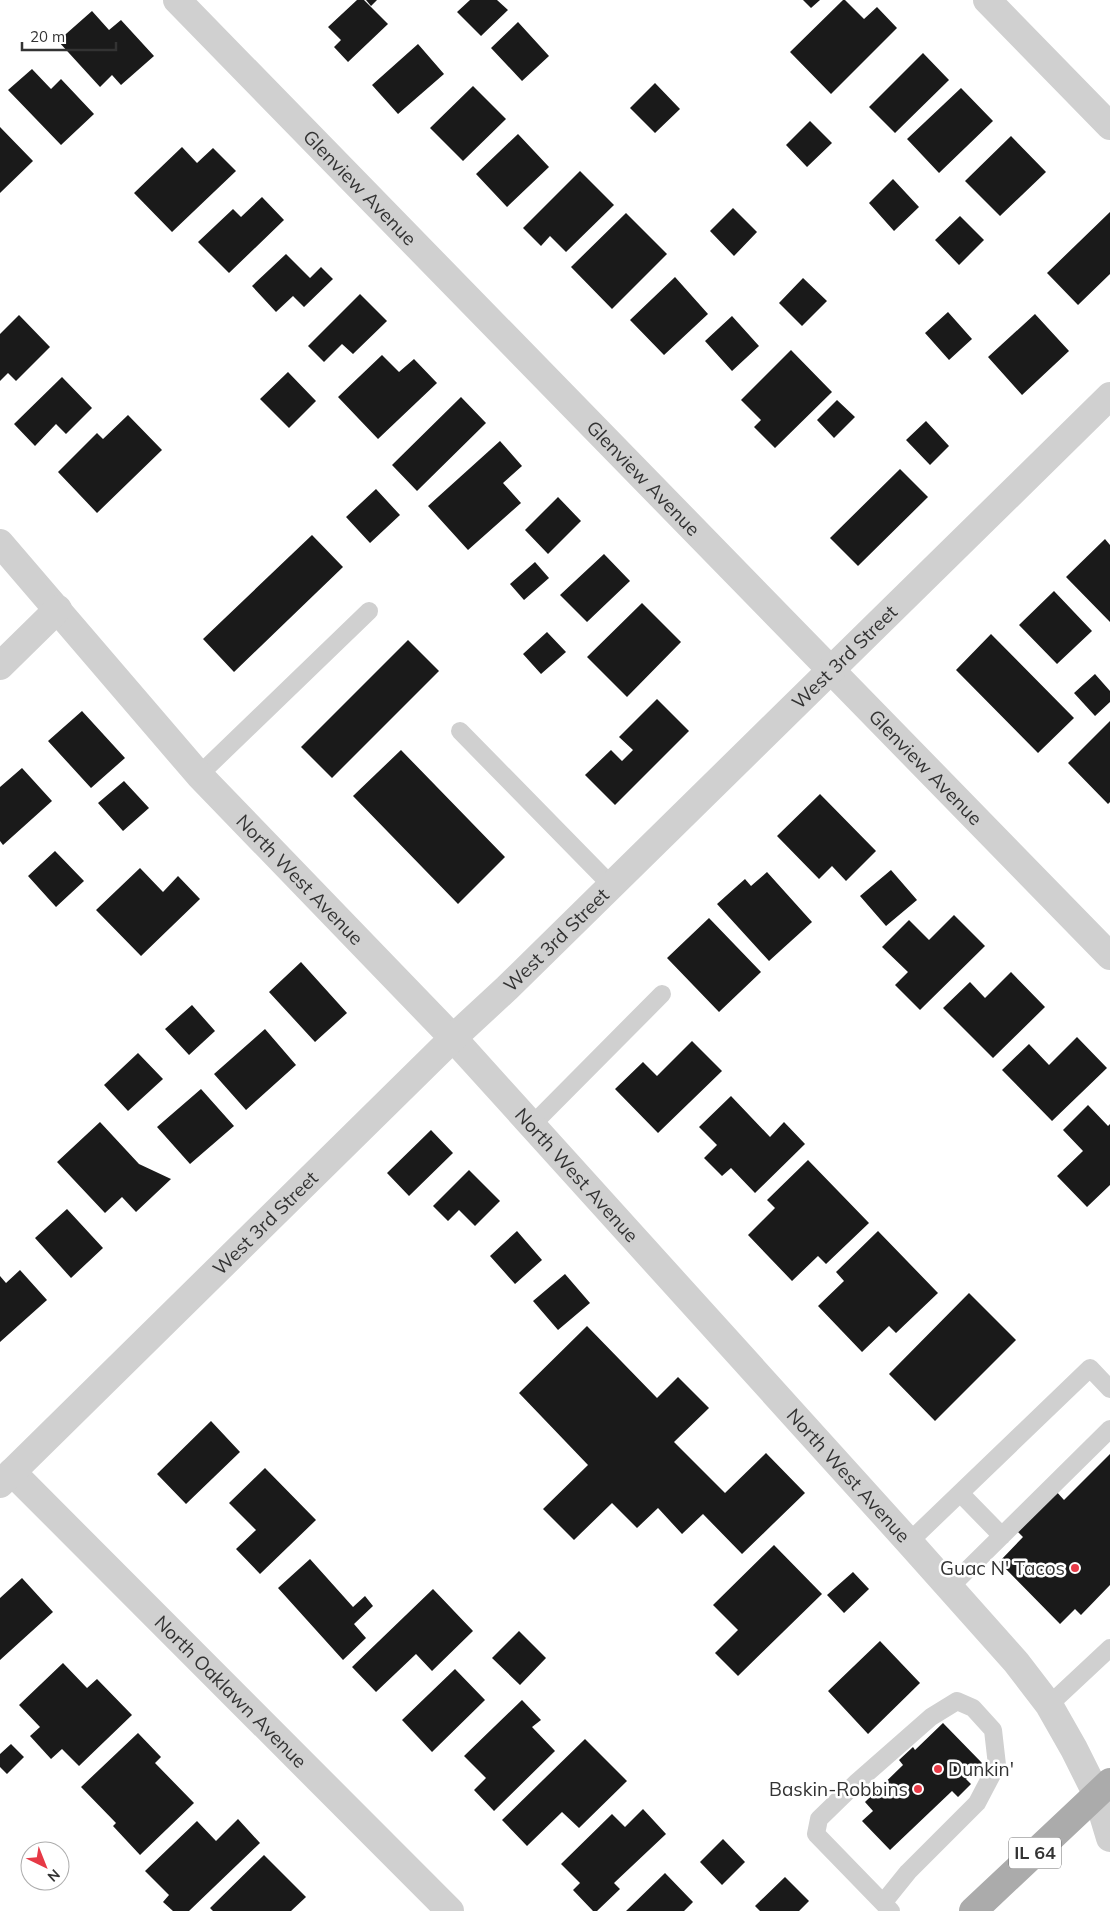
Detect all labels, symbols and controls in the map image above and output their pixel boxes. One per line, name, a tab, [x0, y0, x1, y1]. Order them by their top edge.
scale bar	[22, 20, 116, 52]
text: 20 m	[30, 27, 65, 46]
street label: Glenview Avenue	[298, 125, 422, 250]
street label: Glenview Avenue	[582, 415, 705, 541]
street label: West 3rd Street	[786, 600, 902, 714]
street label: Glenview Avenue	[864, 704, 988, 830]
street label: North West Avenue	[231, 809, 369, 950]
street label: West 3rd Street	[498, 883, 614, 997]
street label: North West Avenue	[510, 1103, 644, 1247]
street label: West 3rd Street	[207, 1166, 323, 1280]
street label: North West Avenue	[782, 1403, 916, 1547]
place label: Guac N' Tacos	[940, 1556, 1065, 1580]
marker: Guac N' Tacos	[1069, 1562, 1081, 1574]
street label: North Oaklawn Avenue	[150, 1610, 312, 1773]
place label: Dunkin'	[948, 1757, 1014, 1781]
marker: Dunkin'	[932, 1763, 944, 1775]
place label: Baskin-Robbins	[769, 1777, 908, 1801]
marker: Baskin-Robbins	[912, 1783, 924, 1795]
road number: IL 64	[1009, 1838, 1061, 1869]
north arrow	[20, 1841, 70, 1891]
text: N	[44, 1865, 64, 1886]

